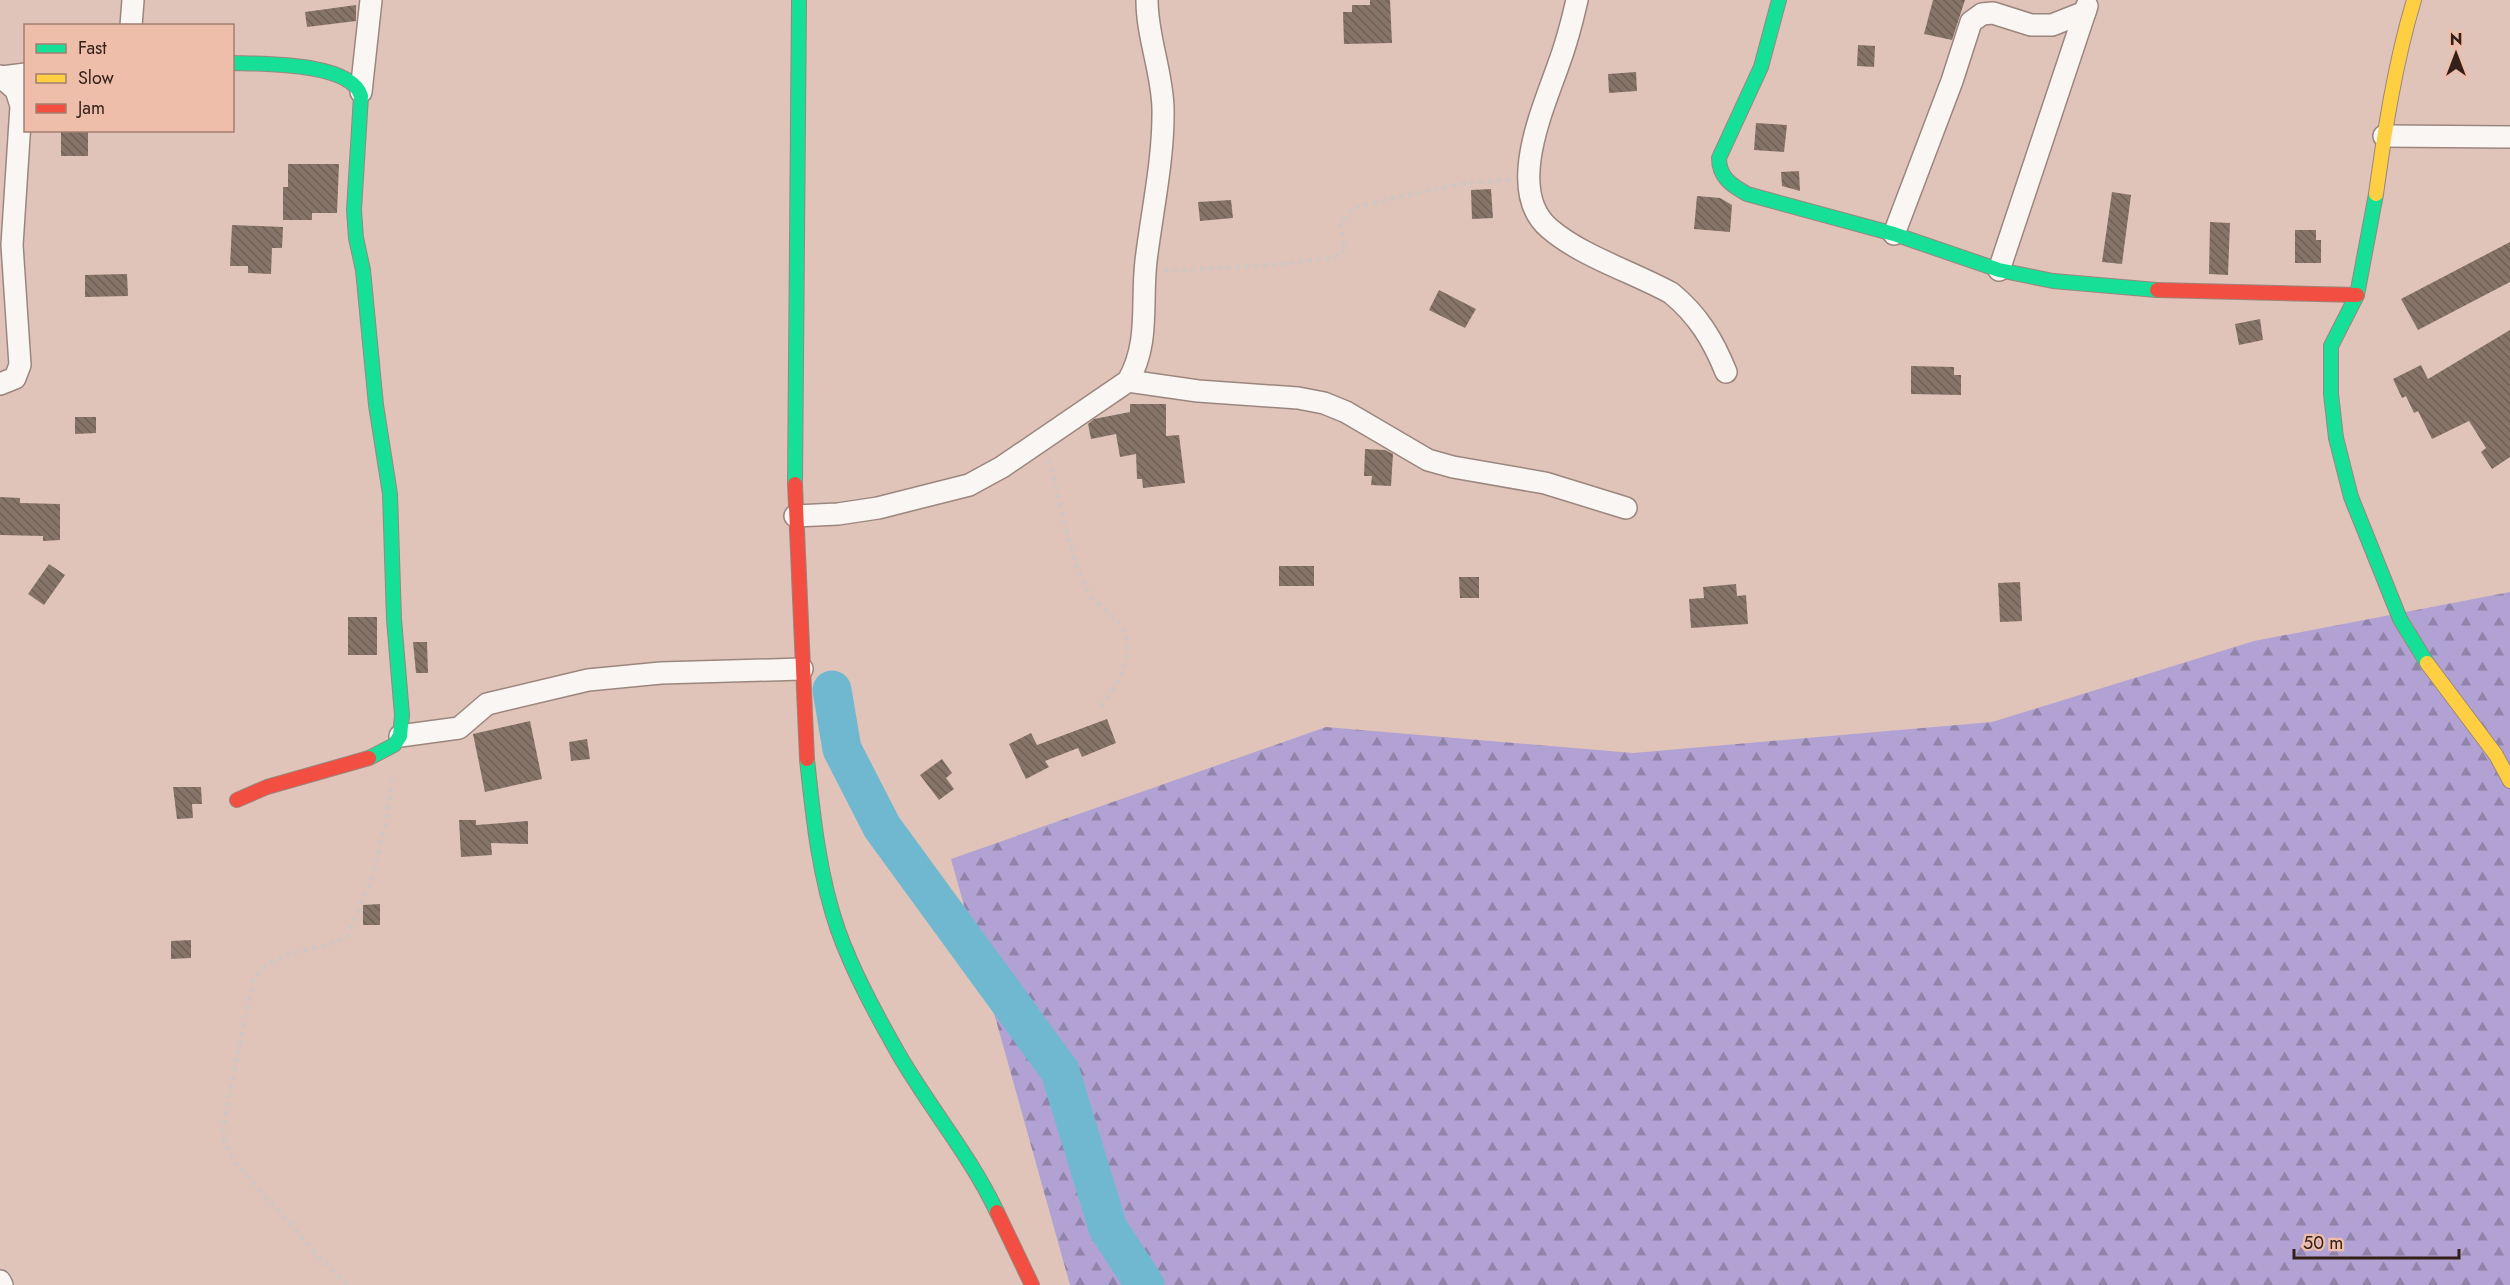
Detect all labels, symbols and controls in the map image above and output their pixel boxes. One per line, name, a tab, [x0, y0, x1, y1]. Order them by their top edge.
legend	[24, 24, 234, 132]
north arrow	[2426, 24, 2486, 84]
text: N	[2450, 28, 2462, 51]
text: Fast	[78, 35, 107, 61]
text: Slow	[78, 65, 115, 91]
text: Jam	[76, 95, 105, 121]
scale bar	[2294, 1222, 2459, 1260]
text: 50 m	[2303, 1230, 2343, 1256]

